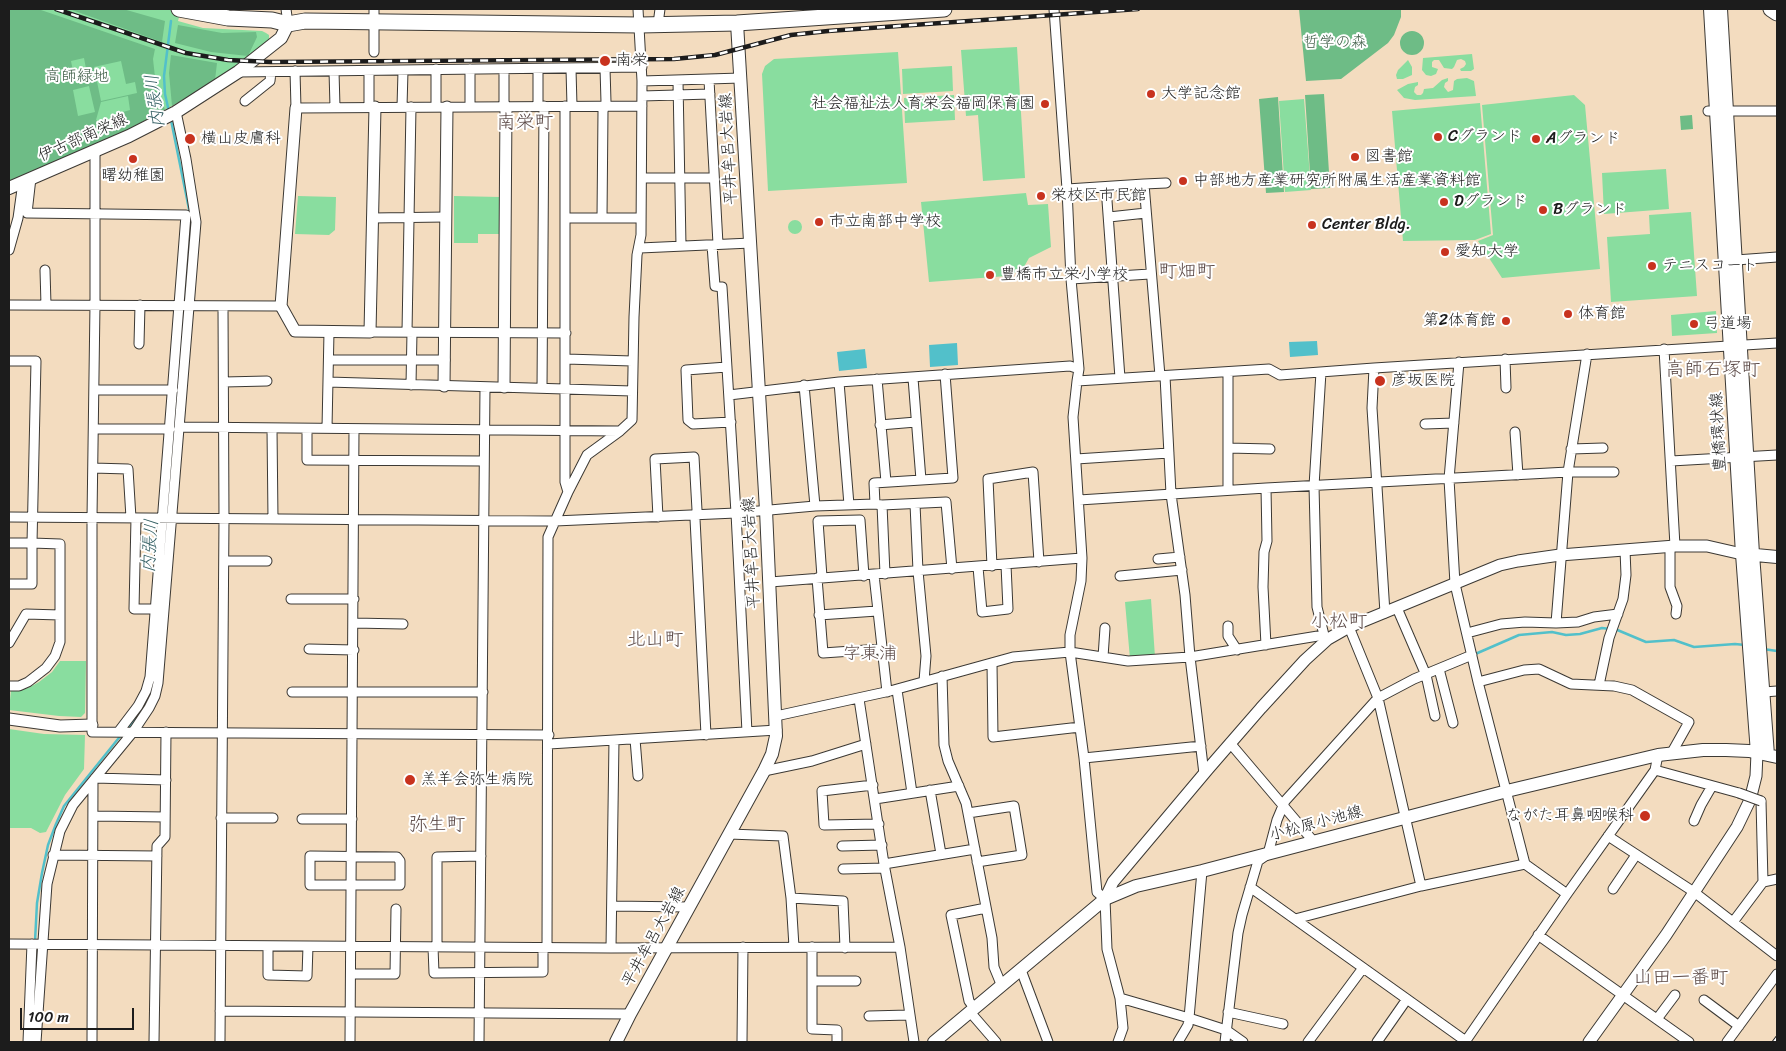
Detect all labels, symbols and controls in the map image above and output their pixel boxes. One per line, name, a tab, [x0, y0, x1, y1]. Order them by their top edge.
park label: 哲学の森	[1303, 33, 1367, 53]
place label: 南栄	[616, 51, 648, 71]
marker: 南栄	[598, 54, 612, 68]
park label: 高師緑地	[45, 67, 109, 87]
water label: 内張川	[142, 73, 170, 129]
place label: 大学記念館	[1161, 84, 1241, 104]
marker: 大学記念館	[1145, 88, 1157, 100]
street label: 平井牟呂大岩線	[716, 93, 742, 205]
place label: 社会福祉法人育栄会福岡保育園	[811, 94, 1035, 114]
marker: 社会福祉法人育栄会福岡保育園	[1039, 98, 1051, 110]
street label: 伊古部南栄線	[35, 110, 131, 166]
district label: 南栄町	[497, 112, 553, 134]
place label: Cグランド	[1448, 127, 1522, 147]
place label: 横山皮膚科	[201, 129, 281, 149]
place label: Aグランド	[1546, 129, 1620, 149]
marker: Cグランド	[1432, 131, 1444, 143]
marker: 横山皮膚科	[183, 132, 197, 146]
marker: Aグランド	[1530, 133, 1542, 145]
place label: 図書館	[1365, 147, 1413, 167]
marker: 図書館	[1349, 151, 1361, 163]
marker: 曙幼稚園	[127, 153, 139, 165]
place label: 曙幼稚園	[101, 166, 165, 186]
place label: 中部地方産業研究所附属生活産業資料館	[1193, 171, 1481, 191]
marker: 中部地方産業研究所附属生活産業資料館	[1177, 175, 1189, 187]
place label: 栄校区市民館	[1051, 186, 1147, 206]
marker: 栄校区市民館	[1035, 190, 1047, 202]
place label: Dグランド	[1454, 192, 1528, 212]
marker: Dグランド	[1438, 196, 1450, 208]
place label: Bグランド	[1553, 200, 1627, 220]
marker: Bグランド	[1537, 204, 1549, 216]
place label: 市立南部中学校	[829, 212, 941, 232]
place label: Center Bldg.	[1322, 215, 1411, 235]
marker: 市立南部中学校	[813, 216, 825, 228]
marker: Center Bldg.	[1306, 219, 1318, 231]
place label: 愛知大学	[1455, 242, 1519, 262]
marker: 愛知大学	[1439, 246, 1451, 258]
place label: テニスコート	[1662, 256, 1758, 276]
marker: テニスコート	[1646, 260, 1658, 272]
district label: 町畑町	[1159, 261, 1215, 283]
place label: 豊橋市立栄小学校	[1000, 265, 1128, 285]
marker: 豊橋市立栄小学校	[984, 269, 996, 281]
place label: 体育館	[1578, 304, 1626, 324]
marker: 体育館	[1562, 308, 1574, 320]
place label: 第2体育館	[1423, 311, 1496, 331]
place label: 弓道場	[1704, 314, 1752, 334]
marker: 第2体育館	[1500, 315, 1512, 327]
marker: 弓道場	[1688, 318, 1700, 330]
district label: 高師石塚町	[1666, 359, 1760, 381]
place label: 彦坂医院	[1391, 371, 1455, 391]
marker: 彦坂医院	[1373, 374, 1387, 388]
street label: 豊橋環状線	[1707, 392, 1731, 472]
street label: 平井牟呂大岩線	[739, 497, 765, 609]
water label: 内張川	[138, 518, 164, 574]
district label: 小松町	[1311, 611, 1367, 633]
district label: 北山町	[627, 629, 683, 651]
district label: 字東浦	[843, 643, 897, 665]
place label: 羔羊会弥生病院	[421, 770, 533, 790]
marker: 羔羊会弥生病院	[403, 773, 417, 787]
street label: 小松原小池線	[1267, 802, 1365, 846]
place label: ながた耳鼻咽喉科	[1506, 806, 1634, 826]
marker: ながた耳鼻咽喉科	[1638, 809, 1652, 823]
district label: 弥生町	[409, 814, 465, 836]
street label: 平井牟呂大岩線	[618, 883, 690, 991]
district label: 山田一番町	[1634, 967, 1728, 989]
scale bar	[22, 998, 136, 1030]
text: 100 m	[28, 1004, 69, 1030]

